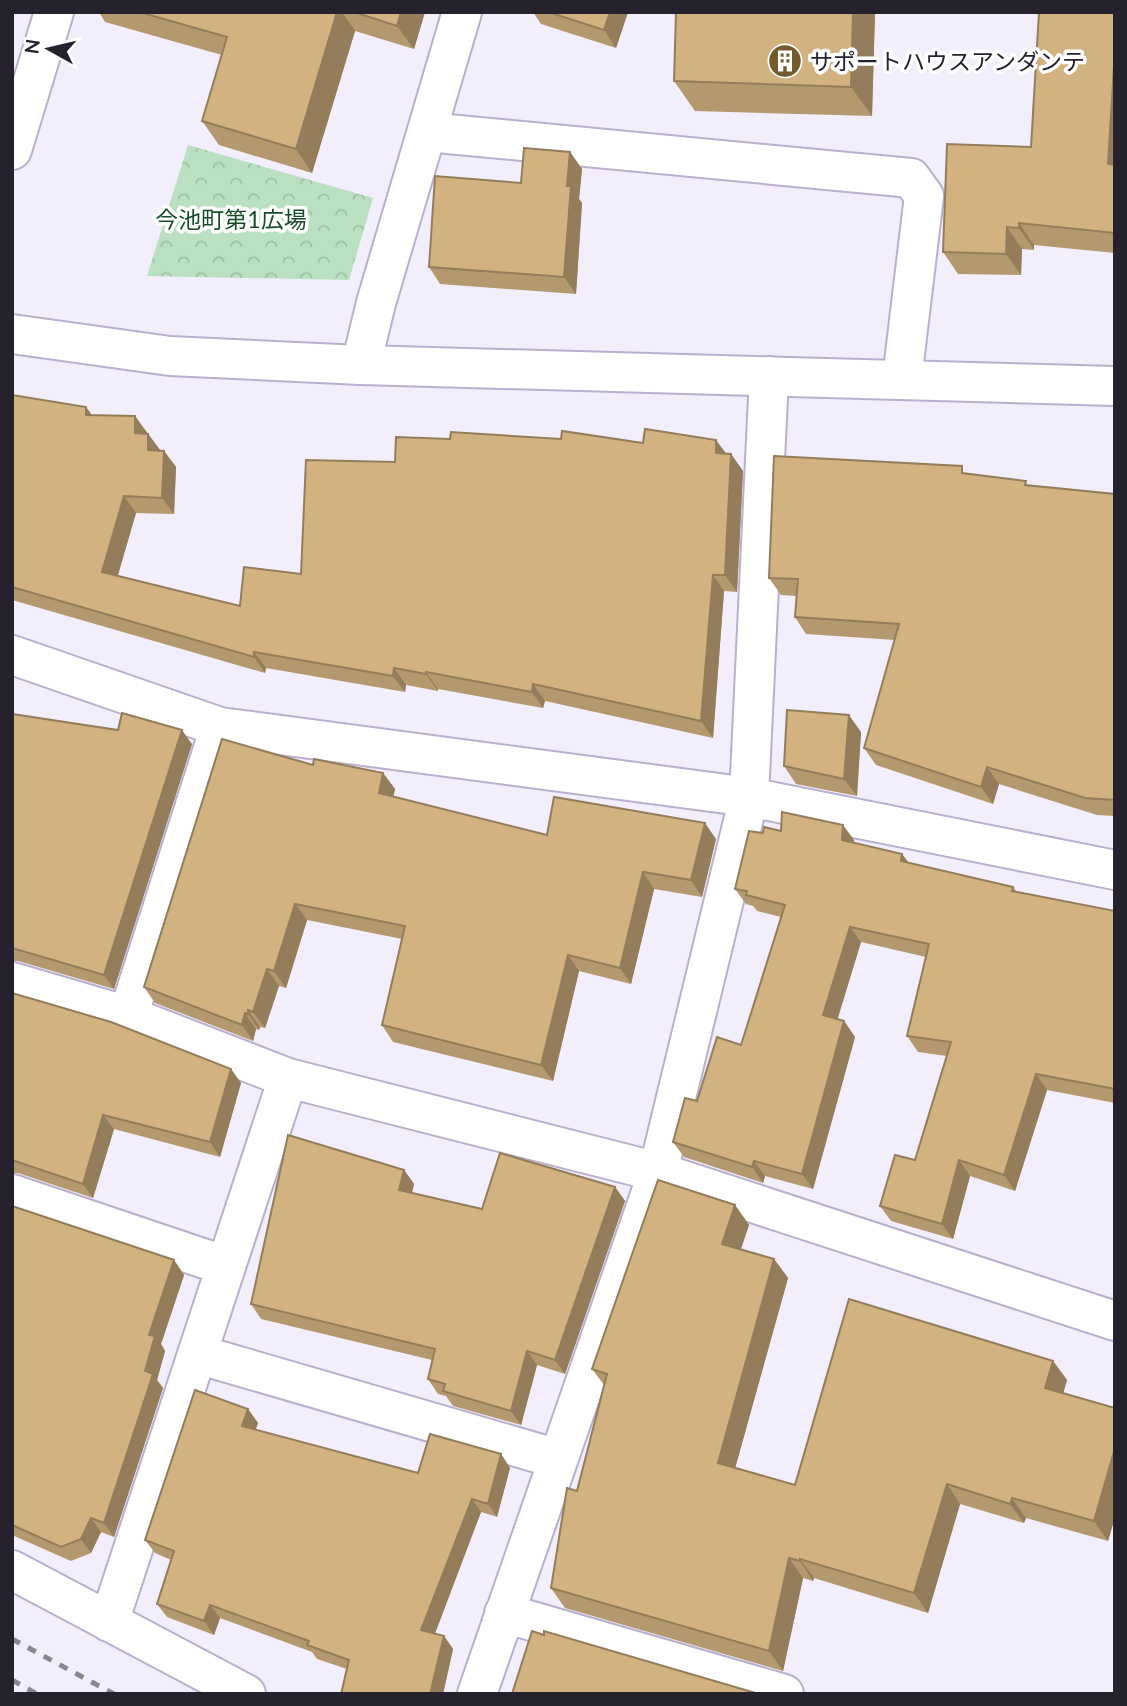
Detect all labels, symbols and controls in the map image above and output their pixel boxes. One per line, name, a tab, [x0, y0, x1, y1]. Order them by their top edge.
north arrow	[14, 14, 84, 84]
text: N	[19, 38, 44, 55]
building icon: サポートハウスアンダンテ	[766, 42, 804, 80]
place label: サポートハウスアンダンテ	[810, 47, 1085, 75]
park label: 今池町第1広場	[155, 205, 307, 233]

